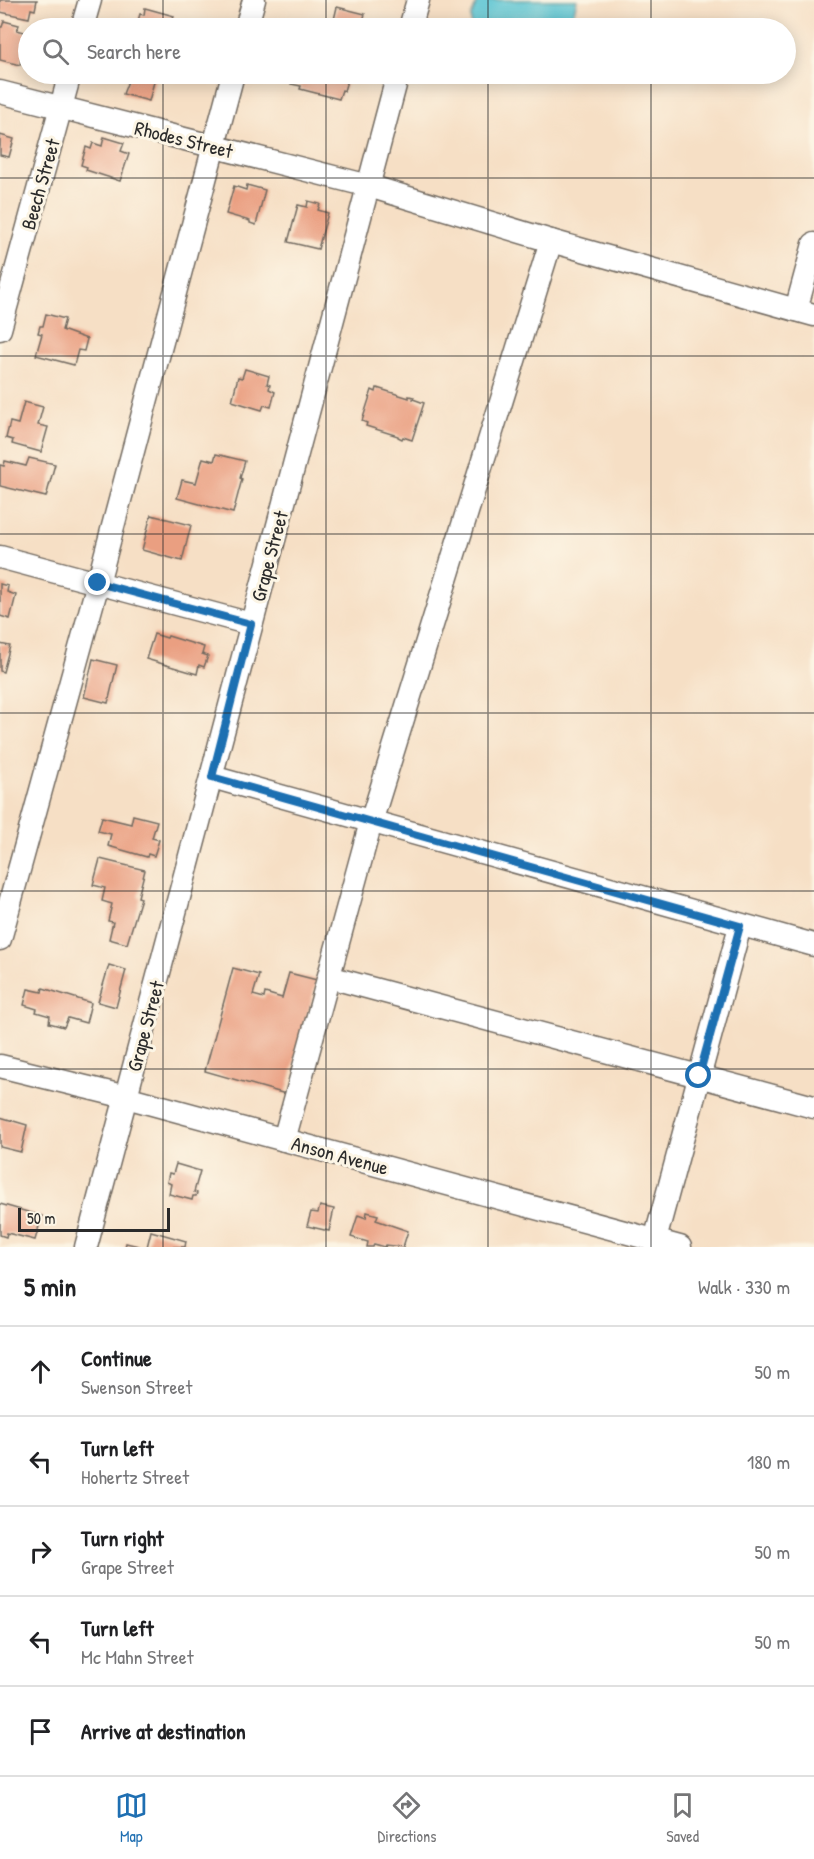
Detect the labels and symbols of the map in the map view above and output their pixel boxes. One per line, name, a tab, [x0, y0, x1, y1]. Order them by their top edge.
street label: Rhodes Street	[132, 114, 237, 164]
street label: Beech Street	[14, 134, 66, 233]
street label: Grape Street	[244, 507, 294, 604]
route end	[84, 569, 110, 595]
street label: Grape Street	[120, 977, 170, 1074]
route start	[685, 1062, 711, 1088]
street label: Anson Avenue	[289, 1129, 391, 1181]
scale bar	[18, 1205, 170, 1232]

